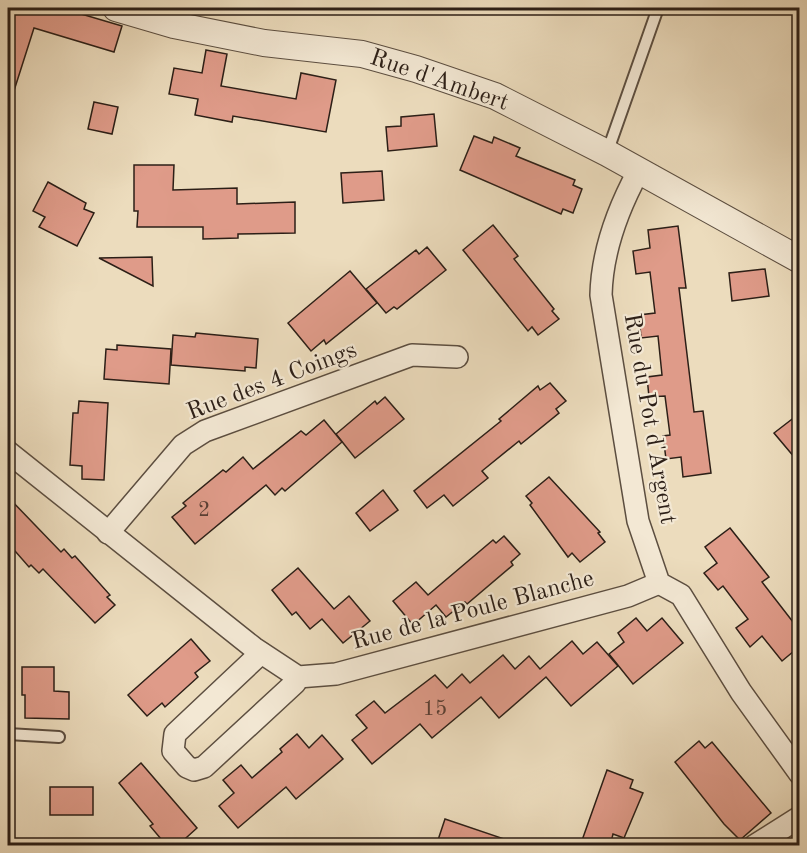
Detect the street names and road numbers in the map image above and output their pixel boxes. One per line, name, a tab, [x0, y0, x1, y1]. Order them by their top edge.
street label: Rue d'Ambert	[367, 46, 511, 116]
street label: Rue du Pot d'Argent	[619, 312, 679, 526]
street label: Rue des 4 Coings	[184, 339, 360, 425]
street label: Rue de la Poule Blanche	[349, 567, 597, 655]

